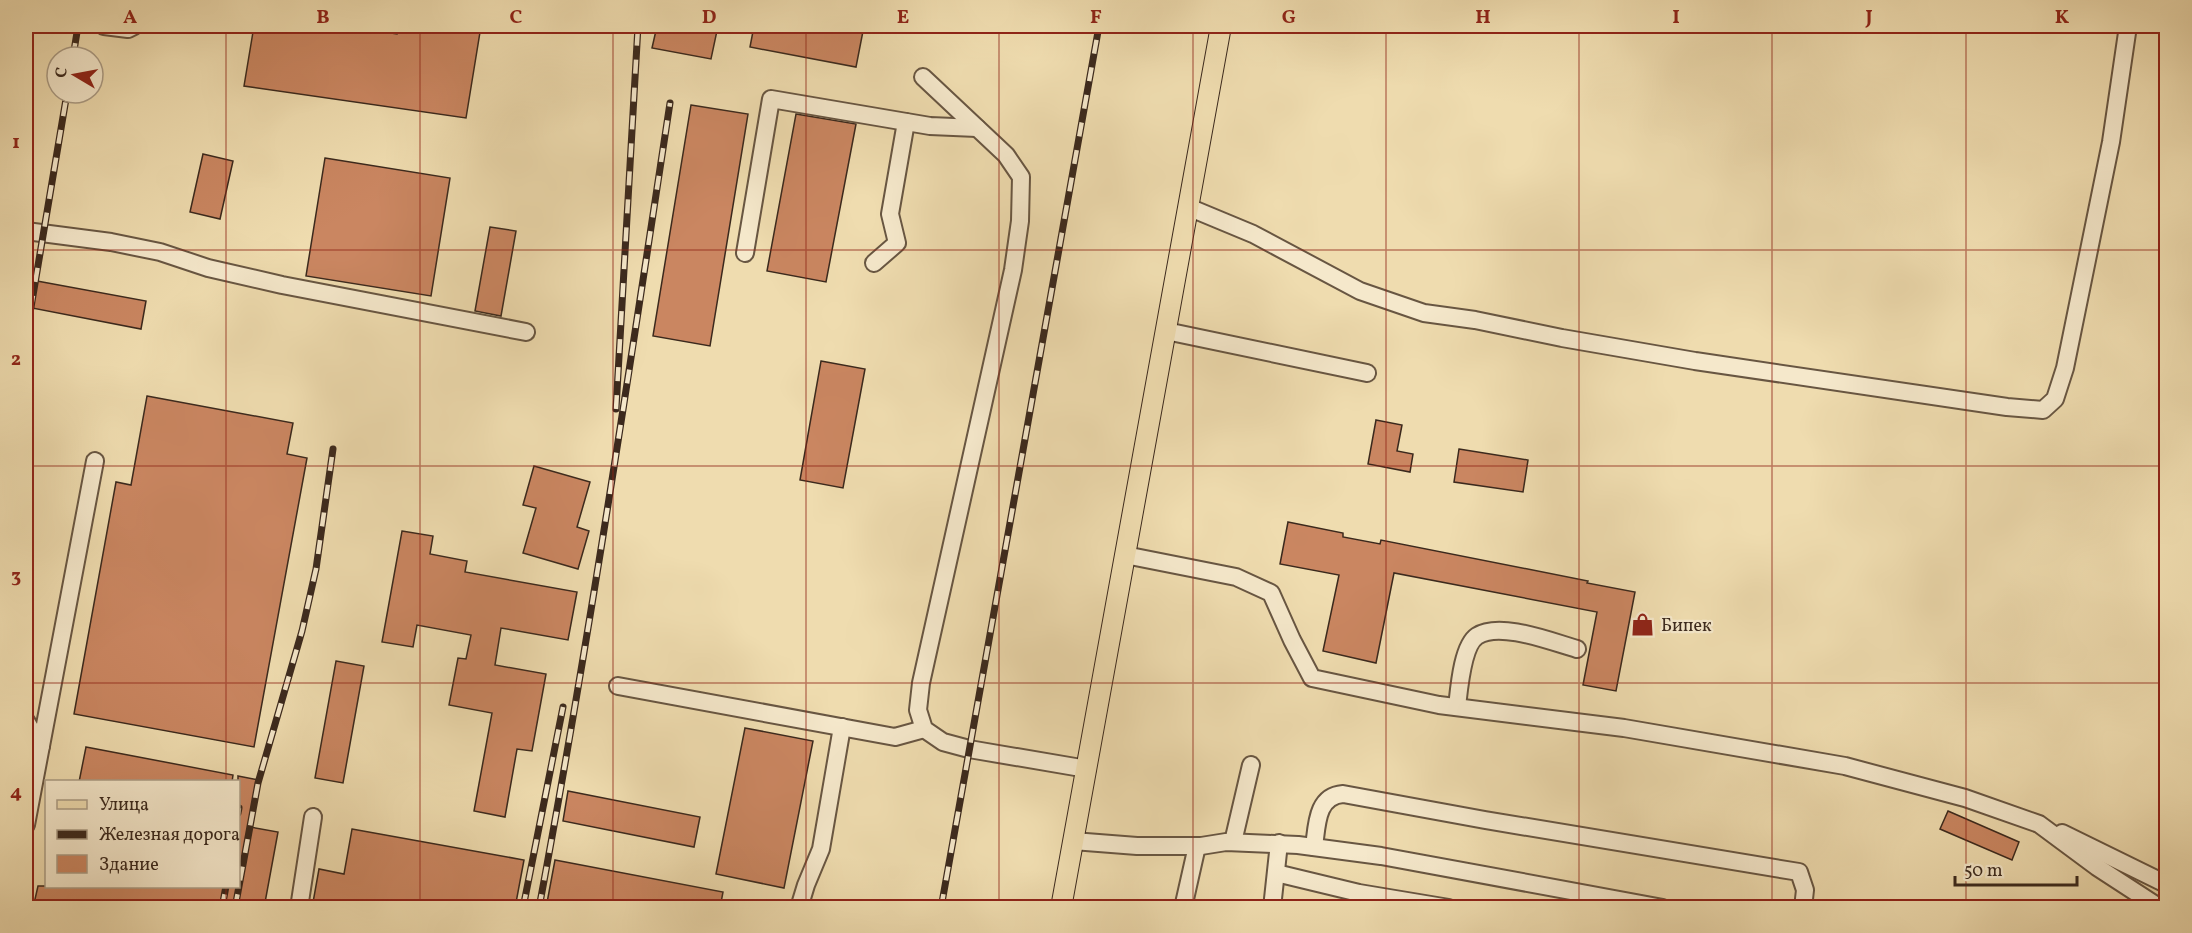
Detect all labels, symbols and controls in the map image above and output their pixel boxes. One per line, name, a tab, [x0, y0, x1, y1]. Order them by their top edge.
text: A	[123, 4, 137, 32]
text: B	[316, 4, 330, 32]
text: C	[510, 4, 523, 32]
text: D	[702, 4, 716, 32]
text: E	[897, 4, 909, 32]
text: F	[1090, 4, 1102, 32]
text: G	[1282, 4, 1296, 32]
text: H	[1475, 4, 1491, 32]
text: I	[1672, 4, 1680, 32]
text: J	[1864, 4, 1873, 32]
text: K	[2055, 4, 2070, 32]
north arrow	[45, 45, 105, 105]
text: С	[50, 66, 74, 80]
text: 1	[12, 129, 20, 157]
text: 2	[11, 346, 21, 374]
text: 3	[11, 563, 21, 591]
shop icon: Бипек	[1630, 612, 1656, 638]
place label: Бипек	[1661, 614, 1712, 639]
text: 4	[10, 779, 22, 807]
legend	[45, 780, 240, 888]
text: Улица	[99, 793, 149, 818]
text: Железная дорога	[99, 823, 240, 848]
scale bar	[1955, 849, 2076, 887]
text: Здание	[99, 853, 159, 878]
text: 50 m	[1964, 859, 2003, 884]

